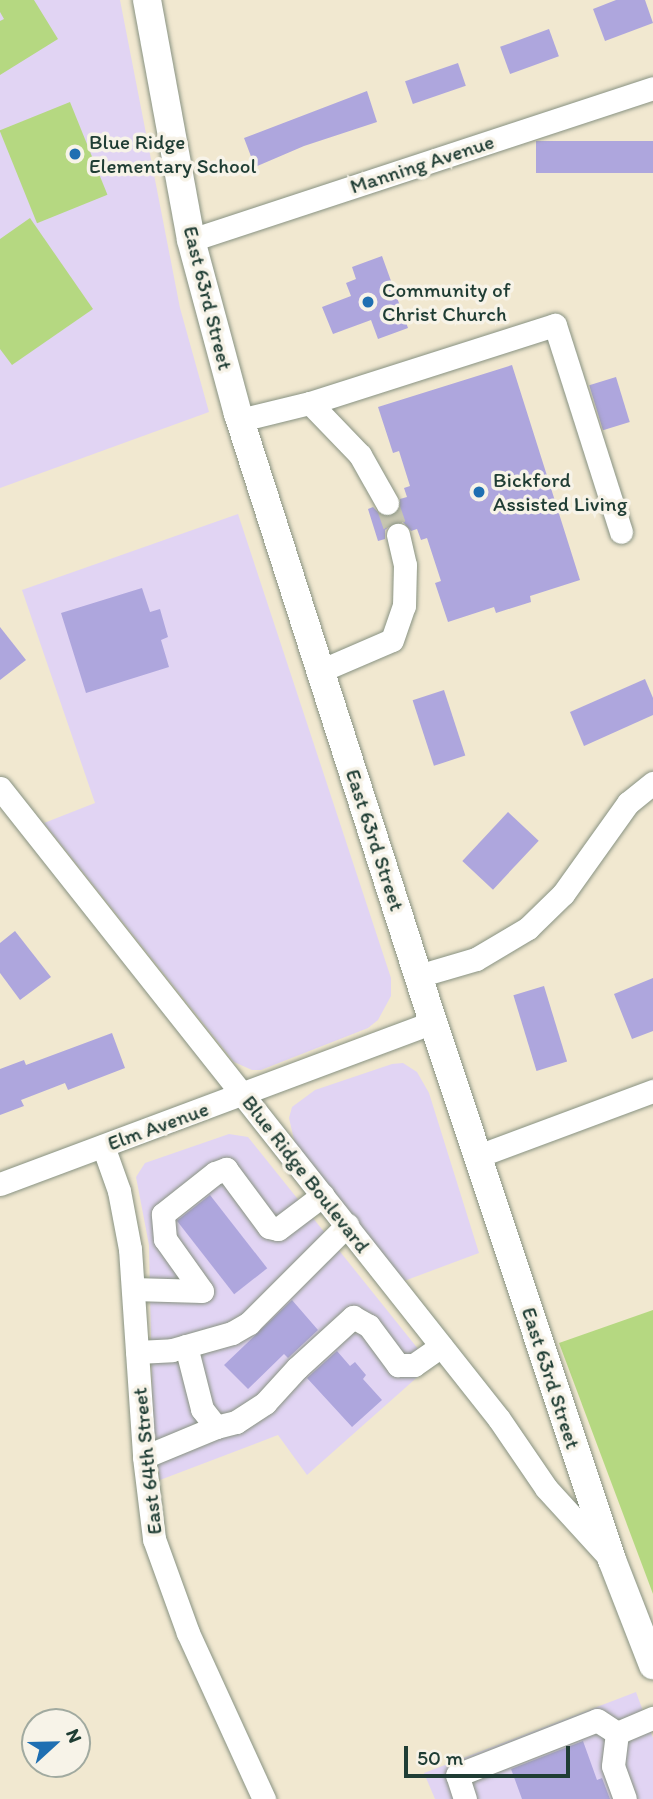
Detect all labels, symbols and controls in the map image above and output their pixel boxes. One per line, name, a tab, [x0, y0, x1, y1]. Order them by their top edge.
place label: Blue Ridge Elementary School	[89, 129, 256, 179]
street label: Manning Avenue	[347, 129, 497, 199]
marker: Blue Ridge Elementary School	[67, 146, 83, 162]
street label: East 63rd Street	[178, 224, 238, 372]
place label: Community of Christ Church	[382, 277, 511, 327]
marker: Community of Christ Church	[360, 294, 376, 310]
place label: Bickford Assisted Living	[493, 467, 627, 517]
marker: Bickford Assisted Living	[471, 484, 487, 500]
street label: East 63rd Street	[340, 766, 410, 914]
street label: Blue Ridge Boulevard	[237, 1090, 375, 1258]
street label: Elm Avenue	[104, 1096, 212, 1156]
street label: East 63rd Street	[516, 1304, 586, 1452]
street label: East 64th Street	[127, 1387, 167, 1535]
north arrow	[21, 1708, 91, 1778]
text: N	[61, 1725, 87, 1746]
scale bar	[408, 1732, 574, 1776]
text: 50 m	[417, 1745, 463, 1770]

